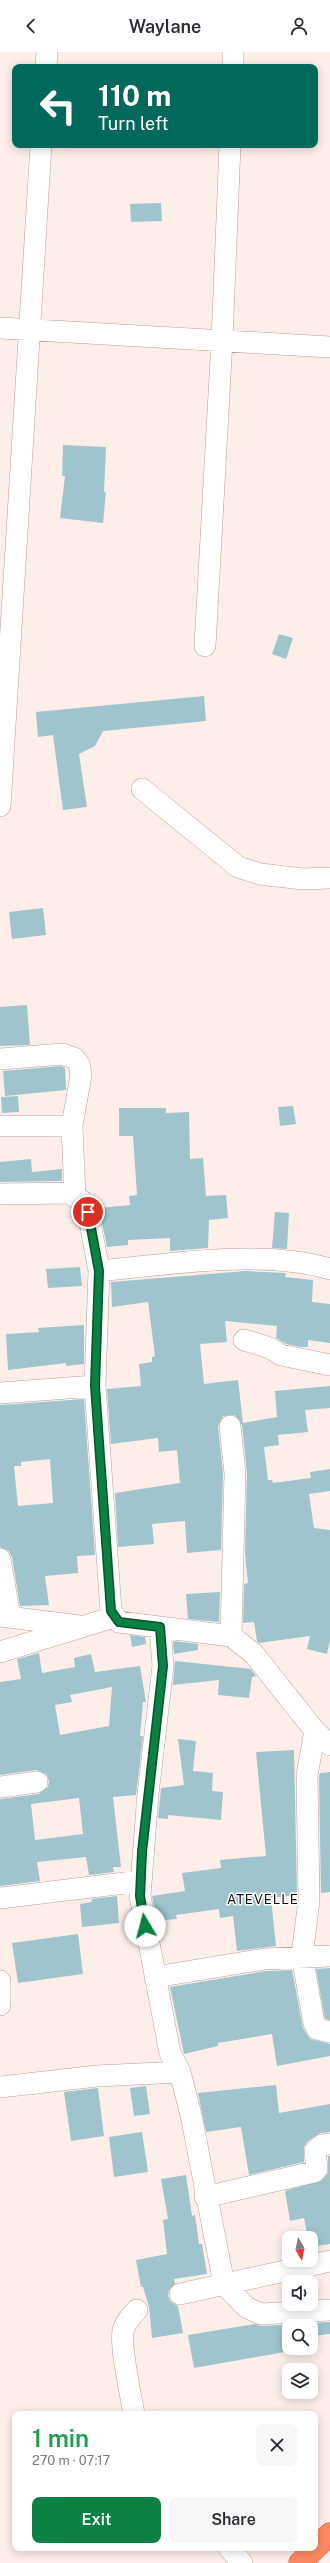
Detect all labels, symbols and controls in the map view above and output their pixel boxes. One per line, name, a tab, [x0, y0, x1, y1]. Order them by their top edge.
icon: back	[20, 15, 42, 37]
icon: person	[288, 15, 310, 37]
text: Waylane	[129, 16, 201, 37]
text: 110 m	[98, 79, 171, 112]
icon: left	[32, 80, 84, 132]
text: Turn left	[98, 113, 168, 134]
pin	[71, 1195, 105, 1229]
icon: arrive	[77, 1201, 99, 1223]
district label: ATEVELLE	[227, 1892, 299, 1907]
position arrow	[124, 1905, 166, 1947]
north arrow	[282, 2231, 318, 2267]
map controls	[282, 2231, 318, 2399]
button: sound	[282, 2275, 318, 2311]
button: search	[282, 2319, 318, 2355]
button: layers	[282, 2363, 318, 2399]
text: 1 min	[32, 2424, 89, 2452]
button: close	[256, 2424, 298, 2466]
text: 270 m · 07:17	[32, 2453, 110, 2468]
button: Exit	[32, 2497, 161, 2543]
button: Share	[169, 2497, 298, 2543]

